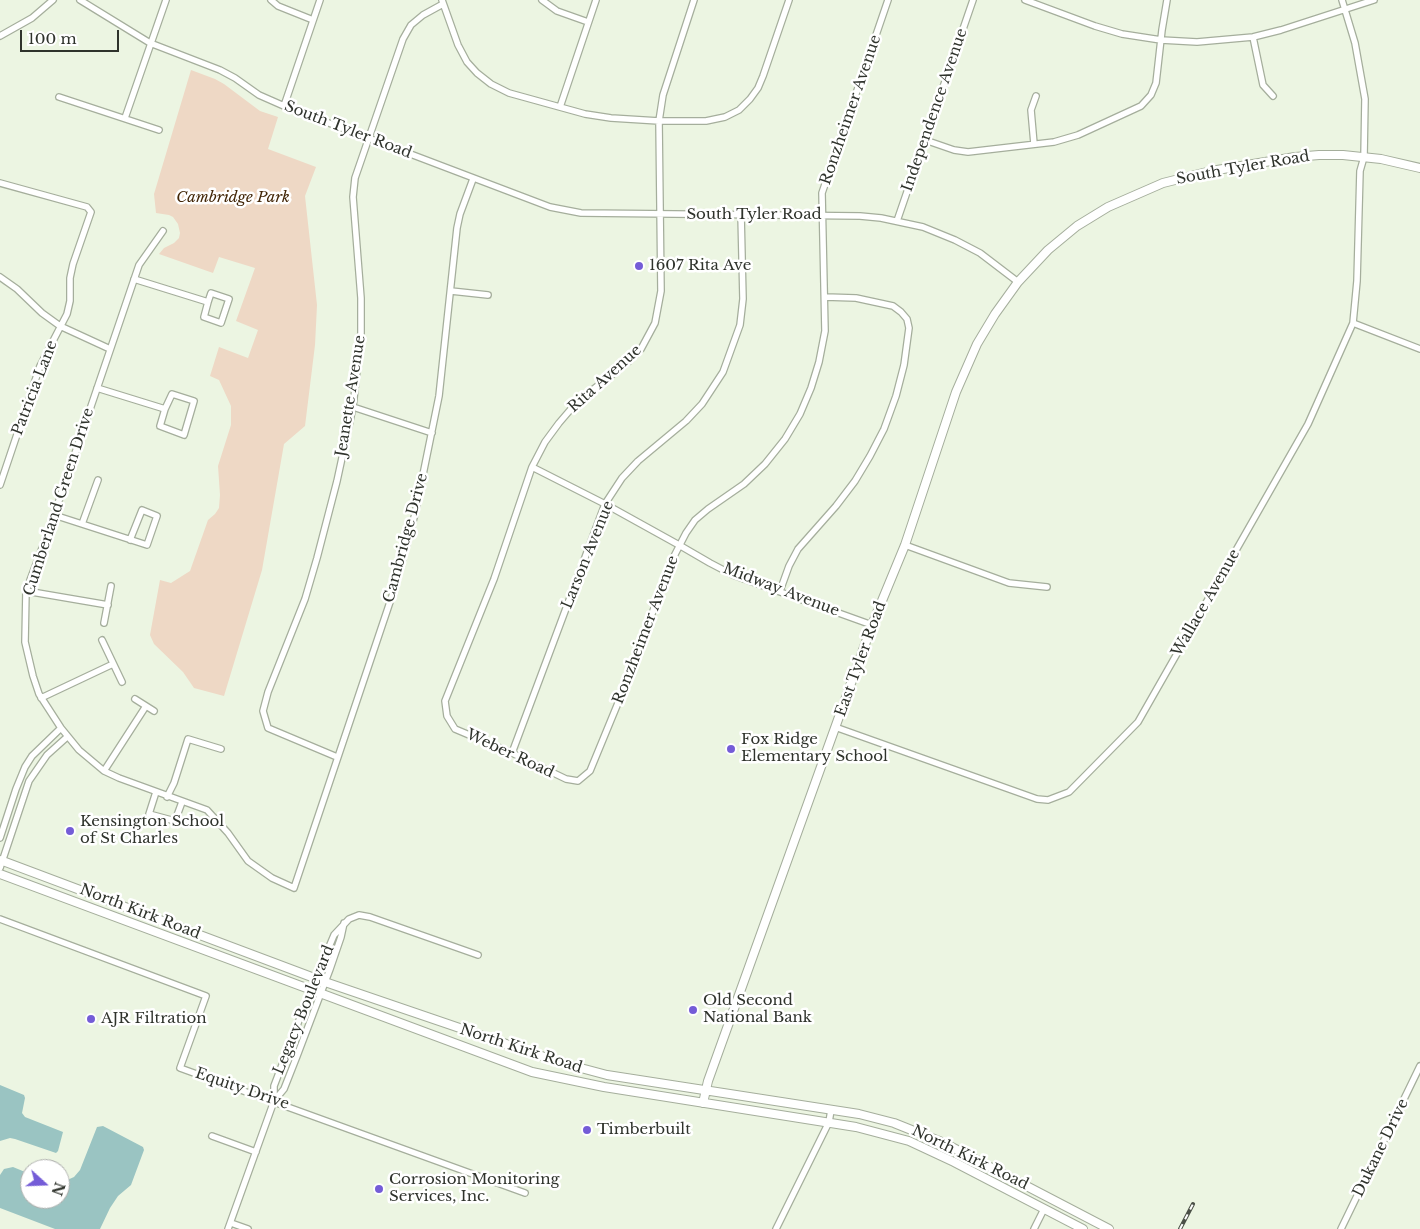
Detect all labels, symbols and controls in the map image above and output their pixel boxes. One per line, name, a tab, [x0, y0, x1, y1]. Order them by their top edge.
scale bar	[22, 20, 121, 52]
street label: Independence Avenue	[899, 26, 971, 194]
text: 100 m	[28, 29, 77, 48]
street label: Ronzheimer Avenue	[817, 33, 885, 187]
street label: South Tyler Road	[282, 97, 414, 163]
street label: South Tyler Road	[1175, 147, 1311, 189]
park label: Cambridge Park	[176, 189, 290, 207]
street label: South Tyler Road	[686, 206, 822, 224]
place label: 1607 Rita Ave	[649, 257, 751, 275]
marker: 1607 Rita Ave	[633, 260, 645, 272]
street label: Jeanette Avenue	[333, 334, 369, 458]
street label: Patricia Lane	[9, 338, 61, 438]
street label: Rita Avenue	[565, 341, 645, 417]
street label: Cumberland Green Drive	[20, 406, 98, 598]
street label: Cambridge Drive	[380, 471, 432, 605]
street label: Larson Avenue	[558, 498, 618, 612]
street label: Wallace Avenue	[1168, 546, 1244, 660]
street label: Ronzheimer Avenue	[609, 553, 683, 707]
street label: Midway Avenue	[720, 560, 842, 620]
street label: East Tyler Road	[832, 599, 890, 719]
street label: Weber Road	[463, 726, 557, 782]
place label: Fox Ridge Elementary School	[741, 731, 888, 766]
marker: Fox Ridge Elementary School	[725, 743, 737, 755]
place label: Kensington School of St Charles	[80, 813, 224, 848]
marker: Kensington School of St Charles	[64, 825, 76, 837]
street label: North Kirk Road	[77, 881, 203, 943]
street label: Legacy Boulevard	[270, 943, 338, 1077]
place label: Old Second National Bank	[703, 992, 812, 1027]
marker: Old Second National Bank	[687, 1004, 699, 1016]
place label: AJR Filtration	[101, 1010, 207, 1028]
marker: AJR Filtration	[85, 1013, 97, 1025]
street label: North Kirk Road	[457, 1021, 585, 1077]
street label: Equity Drive	[193, 1064, 291, 1114]
street label: Dukane Drive	[1349, 1096, 1413, 1200]
place label: Timberbuilt	[597, 1121, 691, 1139]
street label: North Kirk Road	[909, 1122, 1031, 1194]
marker: Timberbuilt	[581, 1124, 593, 1136]
north arrow	[20, 1159, 70, 1209]
place label: Corrosion Monitoring Services, Inc.	[389, 1171, 559, 1206]
text: N	[47, 1180, 69, 1198]
marker: Corrosion Monitoring Services, Inc.	[373, 1183, 385, 1195]

